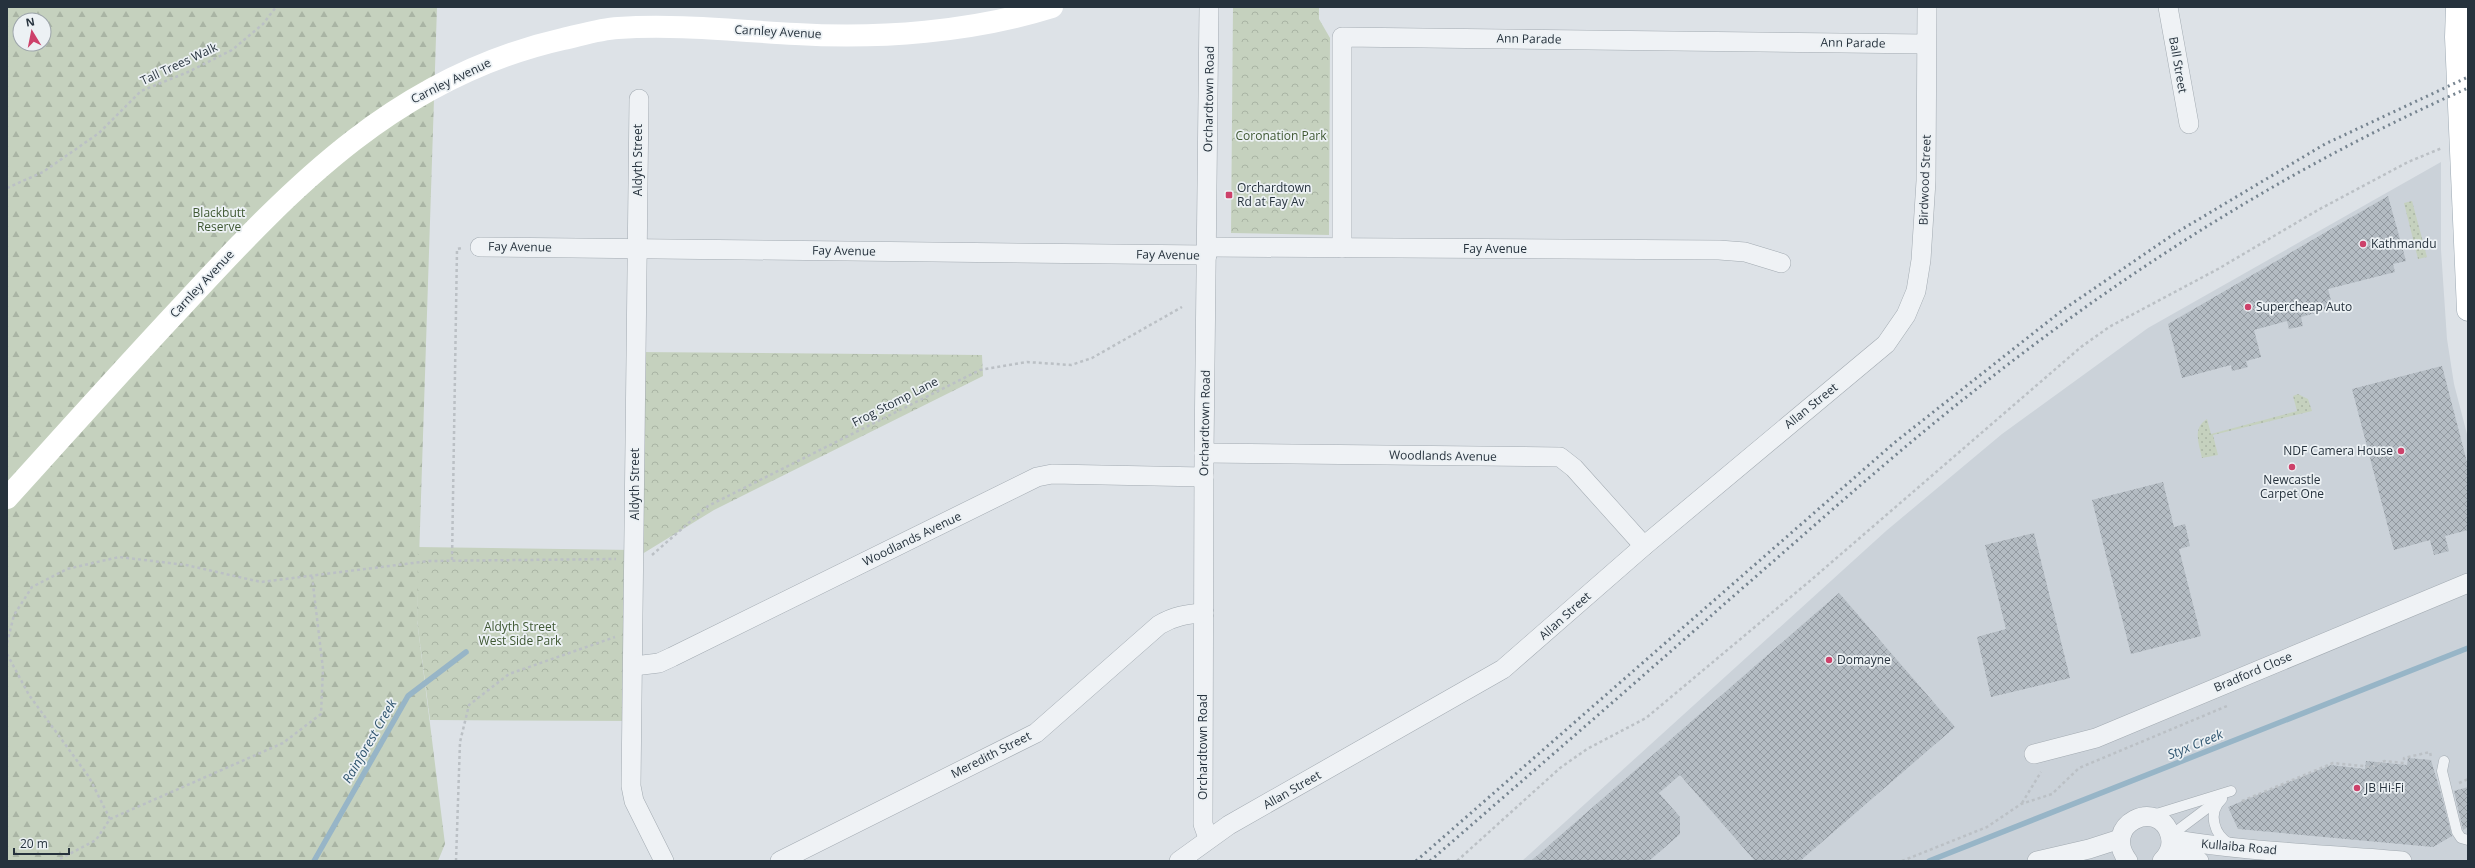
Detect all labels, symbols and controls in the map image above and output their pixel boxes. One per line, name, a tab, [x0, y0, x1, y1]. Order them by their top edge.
north arrow	[12, 12, 52, 52]
text: N	[24, 13, 36, 30]
street label: Carnley Avenue	[734, 21, 822, 42]
street label: Ann Parade	[1496, 29, 1562, 48]
street label: Ann Parade	[1820, 33, 1886, 52]
street label: Ball Street	[2165, 35, 2192, 95]
street label: Tall Trees Walk	[137, 38, 221, 89]
street label: Orchardtown Road	[1199, 46, 1218, 152]
street label: Carnley Avenue	[408, 54, 494, 107]
street label: Aldyth Street	[629, 124, 646, 196]
park label: Coronation Park	[1235, 127, 1327, 144]
street label: Birdwood Street	[1914, 134, 1935, 226]
place label: Orchardtown Rd at Fay Av	[1237, 179, 1311, 210]
marker: Orchardtown Rd at Fay Av	[1224, 190, 1234, 200]
park label: Blackbutt Reserve	[193, 204, 245, 235]
place label: Kathmandu	[2371, 235, 2437, 252]
street label: Fay Avenue	[488, 237, 552, 256]
marker: Kathmandu	[2358, 239, 2368, 249]
street label: Fay Avenue	[1463, 240, 1527, 257]
street label: Fay Avenue	[812, 241, 876, 260]
street label: Fay Avenue	[1136, 245, 1200, 264]
street label: Carnley Avenue	[166, 246, 238, 321]
place label: Supercheap Auto	[2256, 298, 2352, 315]
marker: Supercheap Auto	[2243, 302, 2253, 312]
street label: Orchardtown Road	[1195, 370, 1214, 476]
street label: Frog Stomp Lane	[849, 372, 941, 431]
street label: Allan Street	[1780, 379, 1841, 432]
place label: NDF Camera House	[2283, 442, 2393, 459]
street label: Woodlands Avenue	[1389, 446, 1497, 465]
marker: NDF Camera House	[2396, 446, 2406, 456]
street label: Aldyth Street	[626, 448, 643, 520]
marker: Newcastle Carpet One	[2287, 462, 2297, 472]
place label: Newcastle Carpet One	[2260, 471, 2324, 502]
street label: Woodlands Avenue	[860, 507, 964, 570]
street label: Allan Street	[1535, 588, 1594, 643]
park label: Aldyth Street West Side Park	[479, 618, 562, 649]
street label: Bradford Close	[2211, 647, 2295, 696]
place label: Domayne	[1837, 651, 1891, 668]
marker: Domayne	[1824, 655, 1834, 665]
street label: Orchardtown Road	[1194, 694, 1211, 800]
water label: Rainforest Creek	[338, 695, 401, 786]
water label: Styx Creek	[2164, 724, 2226, 763]
street label: Meredith Street	[948, 727, 1034, 782]
street label: Allan Street	[1260, 766, 1324, 813]
place label: JB Hi-Fi	[2364, 779, 2404, 796]
marker: JB Hi-Fi	[2352, 783, 2362, 793]
scale bar	[14, 830, 69, 856]
text: 20 m	[20, 835, 48, 852]
street label: Kullaiba Road	[2200, 835, 2278, 858]

